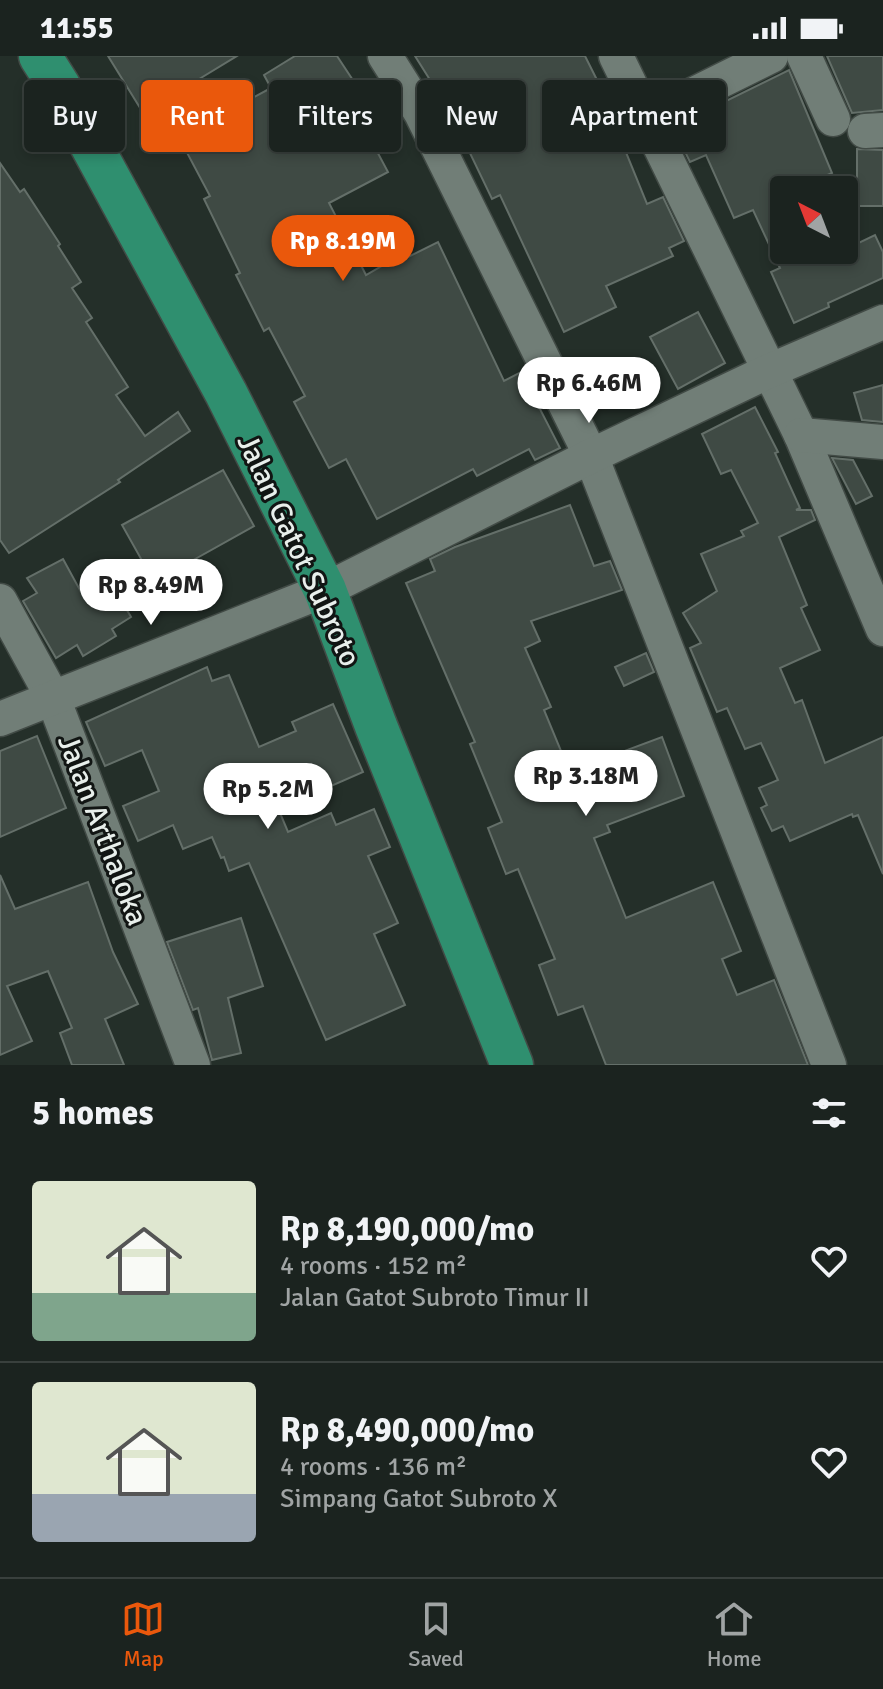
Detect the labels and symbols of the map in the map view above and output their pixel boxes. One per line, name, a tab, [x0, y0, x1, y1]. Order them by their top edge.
north arrow	[770, 176, 858, 264]
pin: Rp 8.19M	[260, 215, 426, 283]
pin: Rp 6.46M	[506, 357, 672, 425]
street label: Jalan Gatot Subroto	[228, 428, 369, 672]
pin: Rp 8.49M	[68, 559, 234, 627]
street label: Jalan Arthaloka	[49, 730, 156, 931]
pin: Rp 3.18M	[503, 750, 669, 818]
pin: Rp 5.2M	[194, 763, 342, 831]

